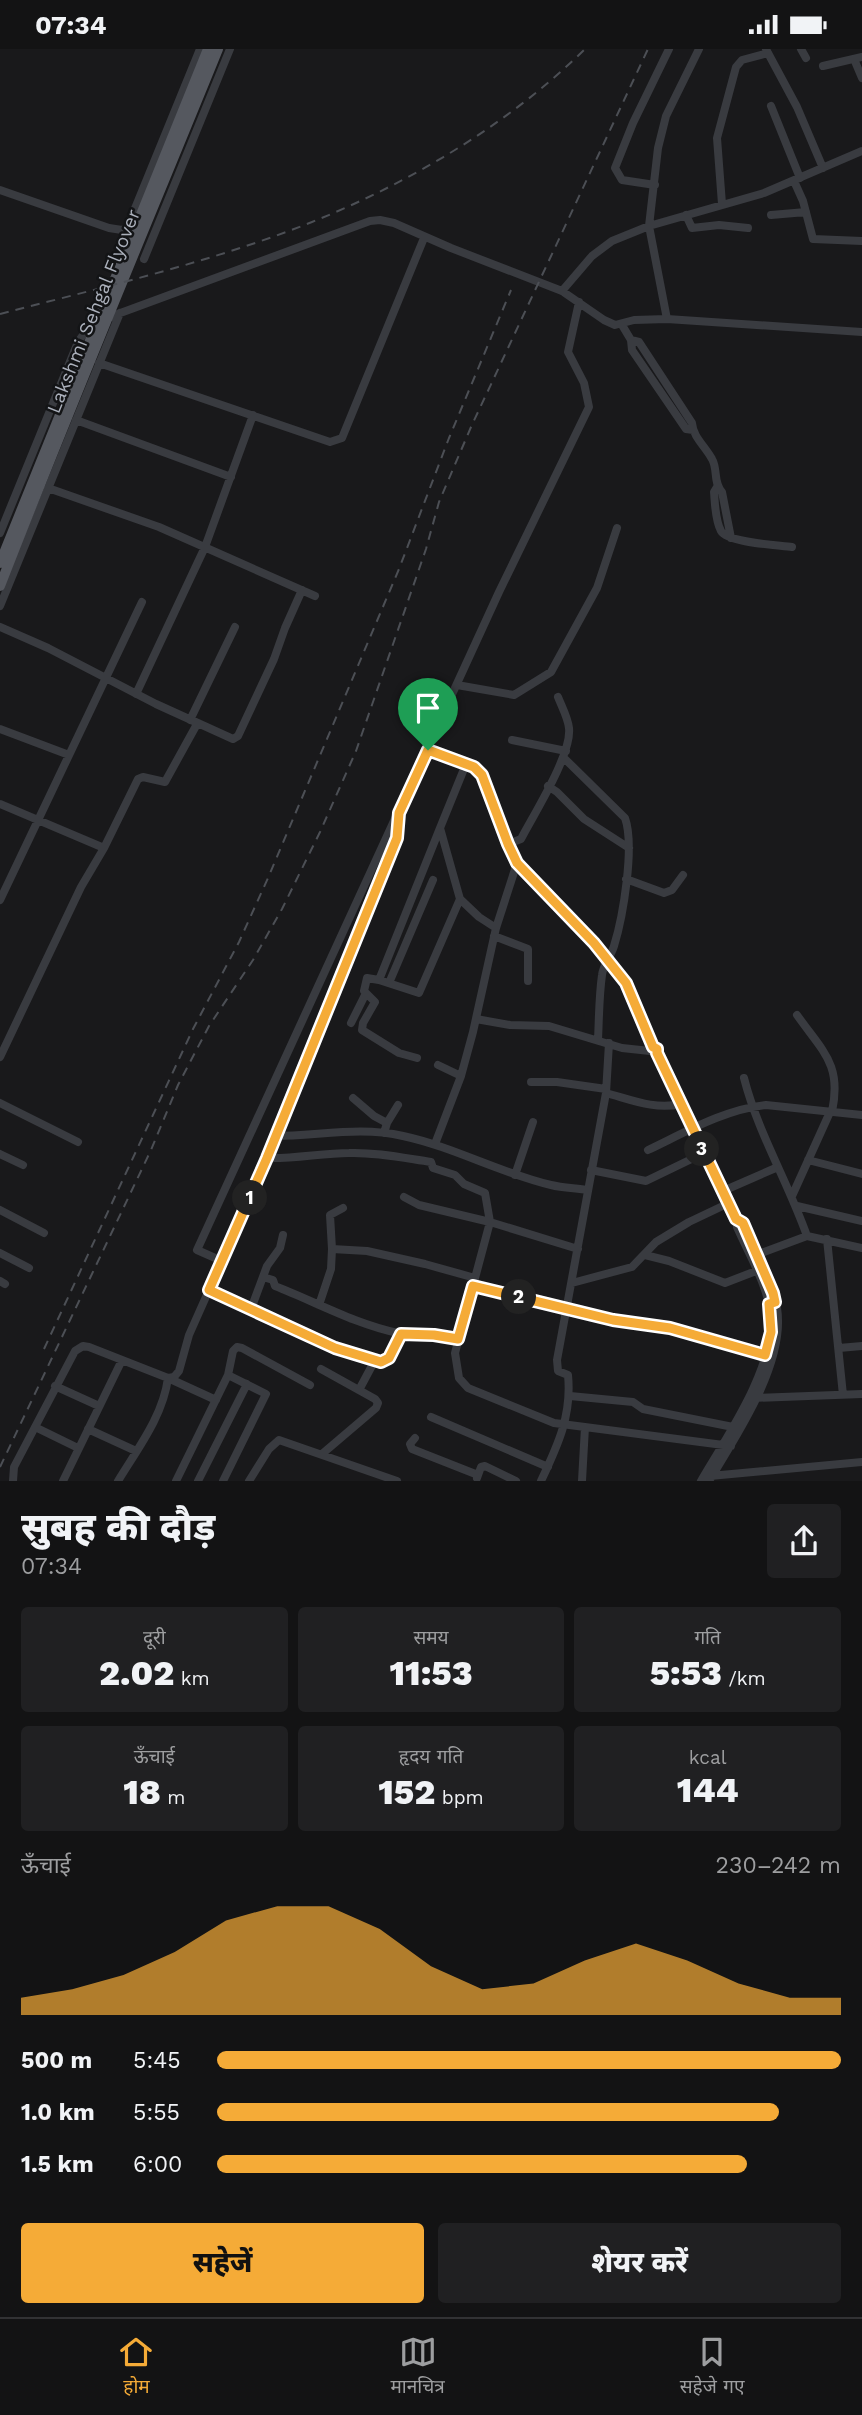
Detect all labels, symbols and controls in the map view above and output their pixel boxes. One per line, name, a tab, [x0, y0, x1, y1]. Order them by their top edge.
text: 07:34	[35, 10, 106, 40]
street label: Lakshmi Sehgal Flyover	[42, 205, 145, 417]
pin	[398, 678, 458, 750]
icon: arrive	[409, 689, 447, 727]
pin: 3	[684, 1131, 720, 1167]
text: 3	[696, 1137, 707, 1160]
pin: 1	[232, 1181, 268, 1215]
text: 1	[245, 1186, 254, 1209]
pin: 2	[502, 1279, 536, 1315]
text: 2	[513, 1285, 524, 1308]
button: share	[767, 1504, 841, 1578]
text: सुबह की दौड़	[21, 1505, 215, 1549]
text: 07:34	[21, 1553, 82, 1580]
text: दूरी	[143, 1626, 166, 1649]
text: समय	[413, 1626, 449, 1649]
text: गति	[694, 1626, 721, 1649]
text: 2.02	[99, 1652, 174, 1694]
text: 11:53	[389, 1652, 473, 1694]
text: 5:53	[650, 1652, 722, 1694]
text: km	[174, 1667, 210, 1690]
text: /km	[722, 1667, 766, 1690]
text: ऊँचाई	[134, 1745, 175, 1768]
text: हृदय गति	[399, 1745, 463, 1768]
text: kcal	[689, 1746, 726, 1769]
text: 144	[677, 1769, 739, 1811]
text: 18	[123, 1771, 161, 1813]
text: 152	[378, 1771, 435, 1813]
text: m	[161, 1786, 185, 1809]
text: bpm	[435, 1786, 484, 1809]
text: ऊँचाई	[21, 1852, 71, 1879]
text: 230–242 m	[716, 1852, 841, 1879]
text: 500 m	[21, 2047, 92, 2074]
text: 5:45	[133, 2047, 181, 2074]
text: 1.0 km	[21, 2099, 95, 2126]
text: 5:55	[133, 2099, 180, 2126]
text: 1.5 km	[21, 2151, 94, 2178]
text: 6:00	[133, 2151, 182, 2178]
button: सहेजें	[21, 2223, 424, 2303]
button: शेयर करें	[438, 2223, 841, 2303]
tab: होम	[117, 2333, 155, 2401]
tab: मानचित्र	[390, 2333, 445, 2401]
tab: सहेजे गए	[680, 2333, 744, 2401]

